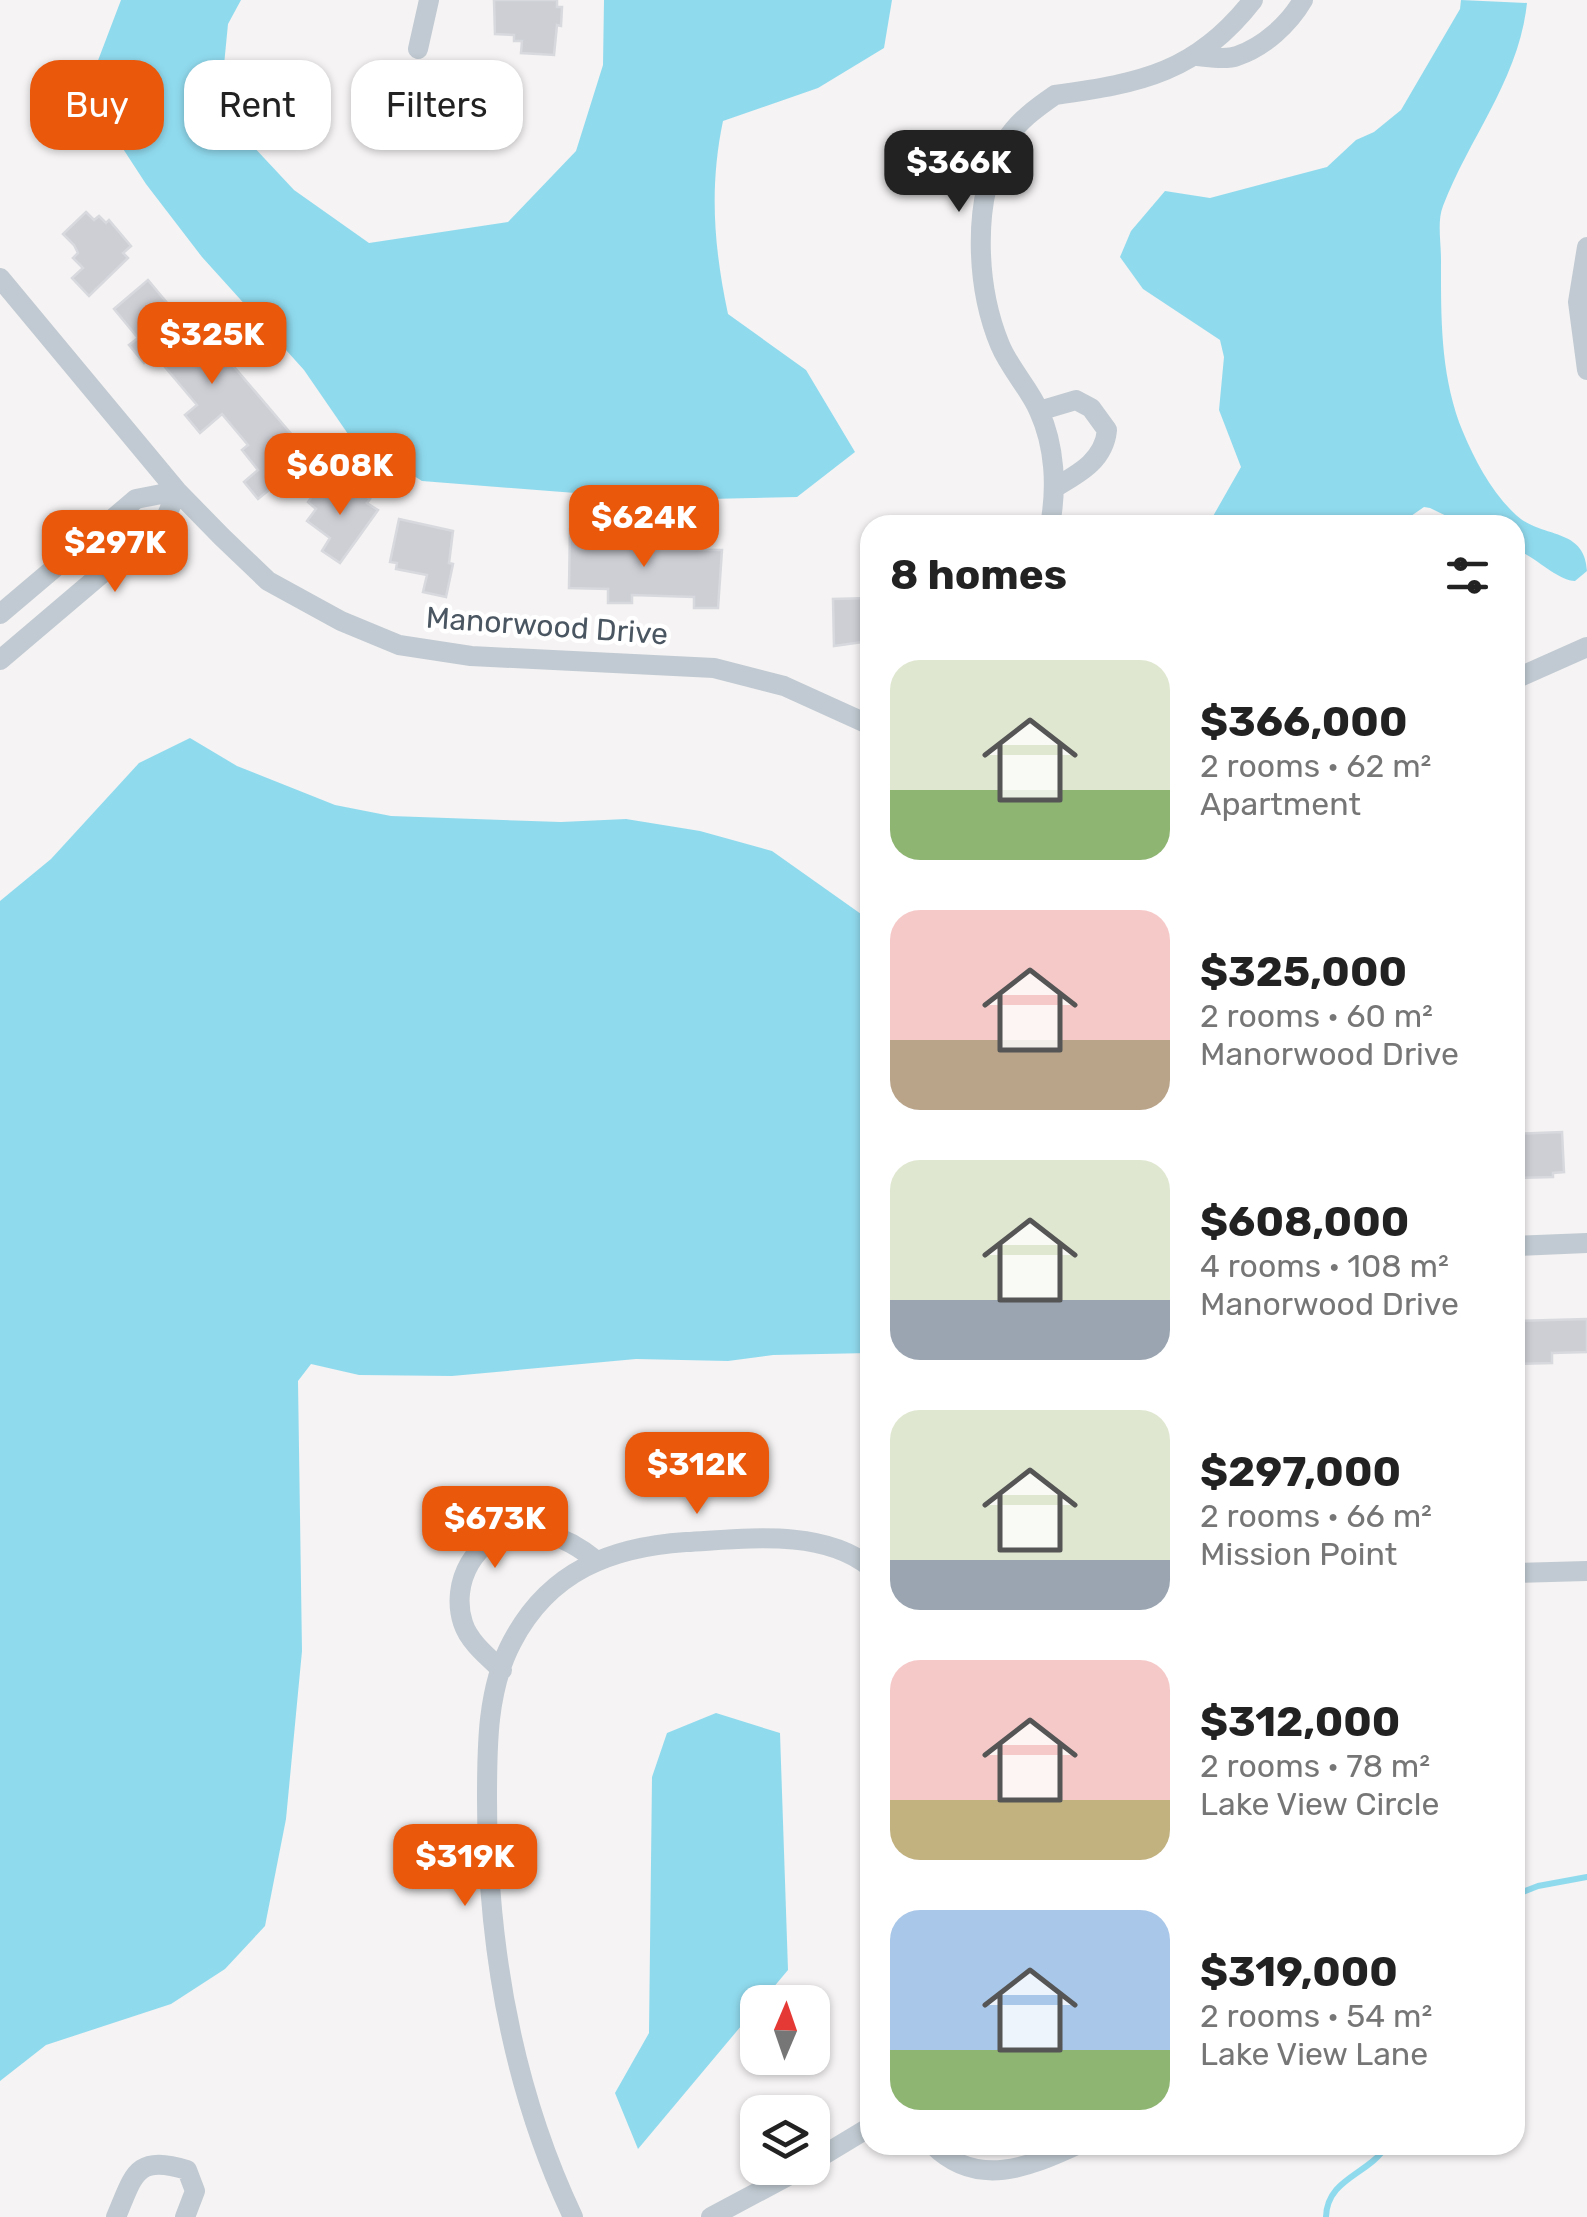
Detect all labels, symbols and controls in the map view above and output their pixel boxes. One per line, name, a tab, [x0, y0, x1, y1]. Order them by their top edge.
chip: Buy	[30, 60, 164, 150]
chip: Rent	[184, 60, 331, 150]
chip: Filters	[351, 60, 523, 150]
pin: $366K	[889, 130, 1029, 215]
text: $366K	[906, 143, 1012, 181]
pin: $325K	[142, 302, 282, 387]
text: $325K	[159, 315, 265, 353]
pin: $608K	[270, 433, 410, 518]
text: $608K	[287, 446, 393, 484]
pin: $624K	[574, 485, 714, 570]
text: $624K	[591, 498, 697, 536]
pin: $297K	[45, 510, 185, 595]
text: $297K	[64, 523, 166, 561]
icon: filters	[1440, 548, 1495, 603]
text: 8 homes	[890, 550, 1067, 600]
street label: Manorwood Drive	[425, 600, 669, 652]
text: $366,000	[1200, 697, 1407, 747]
icon: home	[970, 700, 1090, 820]
text: 2 rooms · 62 m²	[1200, 747, 1432, 785]
text: Apartment	[1200, 785, 1361, 823]
text: $325,000	[1200, 947, 1407, 997]
icon: home	[970, 950, 1090, 1070]
text: 2 rooms · 60 m²	[1200, 997, 1433, 1035]
text: Manorwood Drive	[1200, 1035, 1459, 1073]
text: $608,000	[1200, 1197, 1409, 1247]
icon: home	[970, 1200, 1090, 1320]
text: 4 rooms · 108 m²	[1200, 1247, 1449, 1285]
text: Manorwood Drive	[1200, 1285, 1459, 1323]
pin: $312K	[627, 1432, 767, 1517]
text: $312K	[647, 1445, 747, 1483]
text: $297,000	[1200, 1447, 1401, 1497]
icon: home	[970, 1450, 1090, 1570]
pin: $673K	[425, 1486, 565, 1571]
text: 2 rooms · 66 m²	[1200, 1497, 1432, 1535]
text: $673K	[444, 1499, 546, 1537]
text: Mission Point	[1200, 1535, 1397, 1573]
text: $312,000	[1200, 1697, 1400, 1747]
icon: home	[970, 1700, 1090, 1820]
text: 2 rooms · 78 m²	[1200, 1747, 1430, 1785]
text: Lake View Circle	[1200, 1785, 1439, 1823]
pin: $319K	[395, 1824, 535, 1909]
text: $319K	[415, 1837, 515, 1875]
text: $319,000	[1200, 1947, 1398, 1997]
icon: home	[970, 1950, 1090, 2070]
north arrow	[740, 1985, 830, 2075]
map controls	[740, 1985, 830, 2185]
text: 2 rooms · 54 m²	[1200, 1997, 1432, 2035]
text: Lake View Lane	[1200, 2035, 1428, 2073]
button: layers	[740, 2095, 830, 2185]

